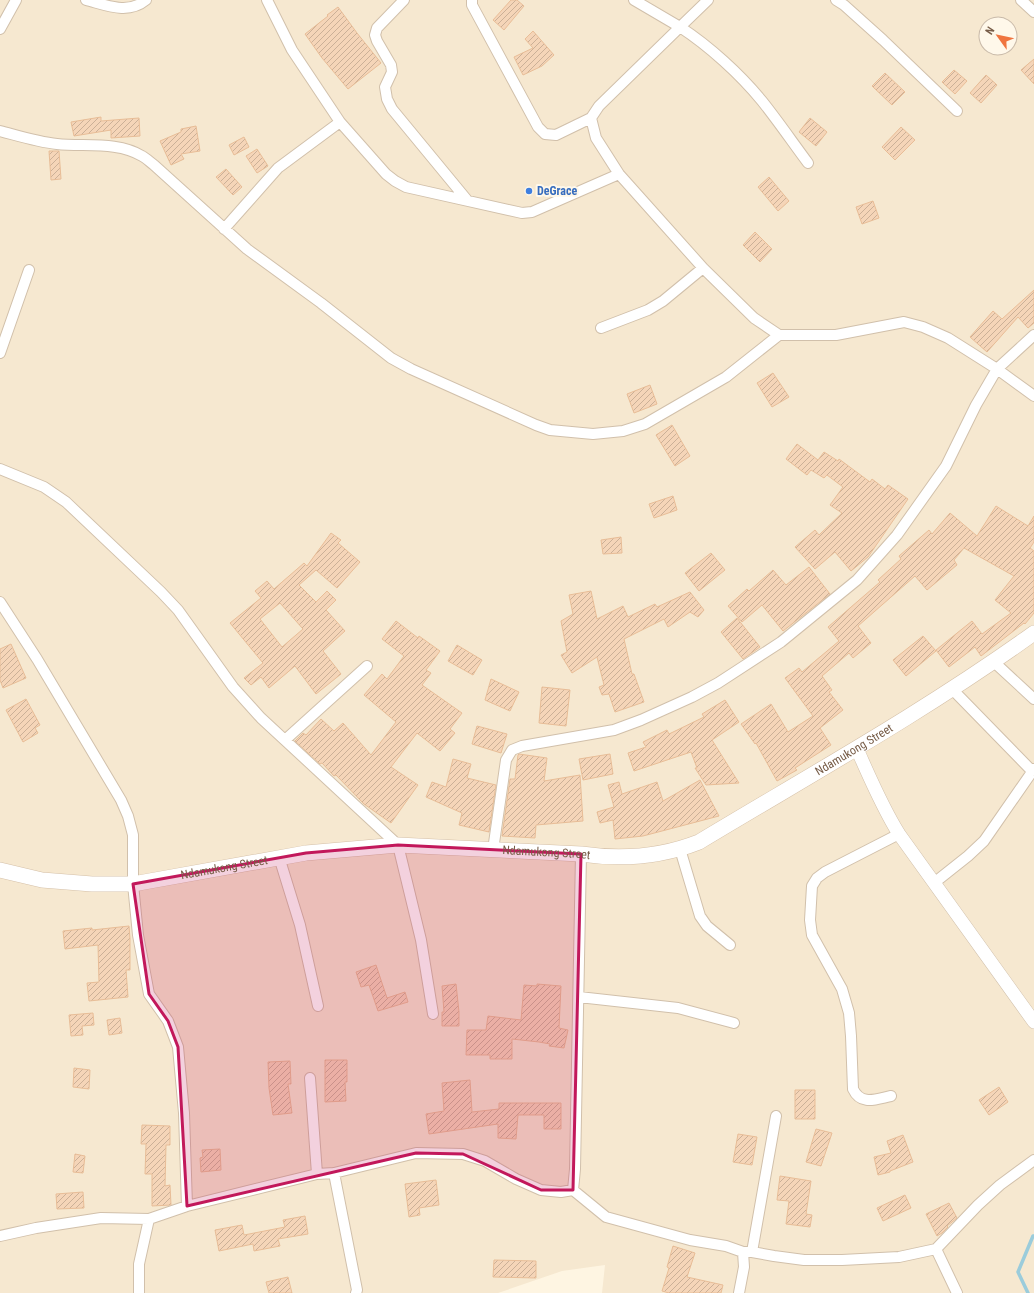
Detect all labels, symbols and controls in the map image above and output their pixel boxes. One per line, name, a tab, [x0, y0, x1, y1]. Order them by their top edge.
north arrow	[978, 16, 1018, 56]
text: N	[983, 24, 997, 37]
place label: DeGrace	[537, 184, 578, 198]
marker: DeGrace	[524, 186, 534, 196]
street label: Ndamukong Street	[813, 721, 896, 778]
street label: Ndamukong Street	[502, 843, 592, 862]
street label: Ndamukong Street	[180, 853, 269, 882]

